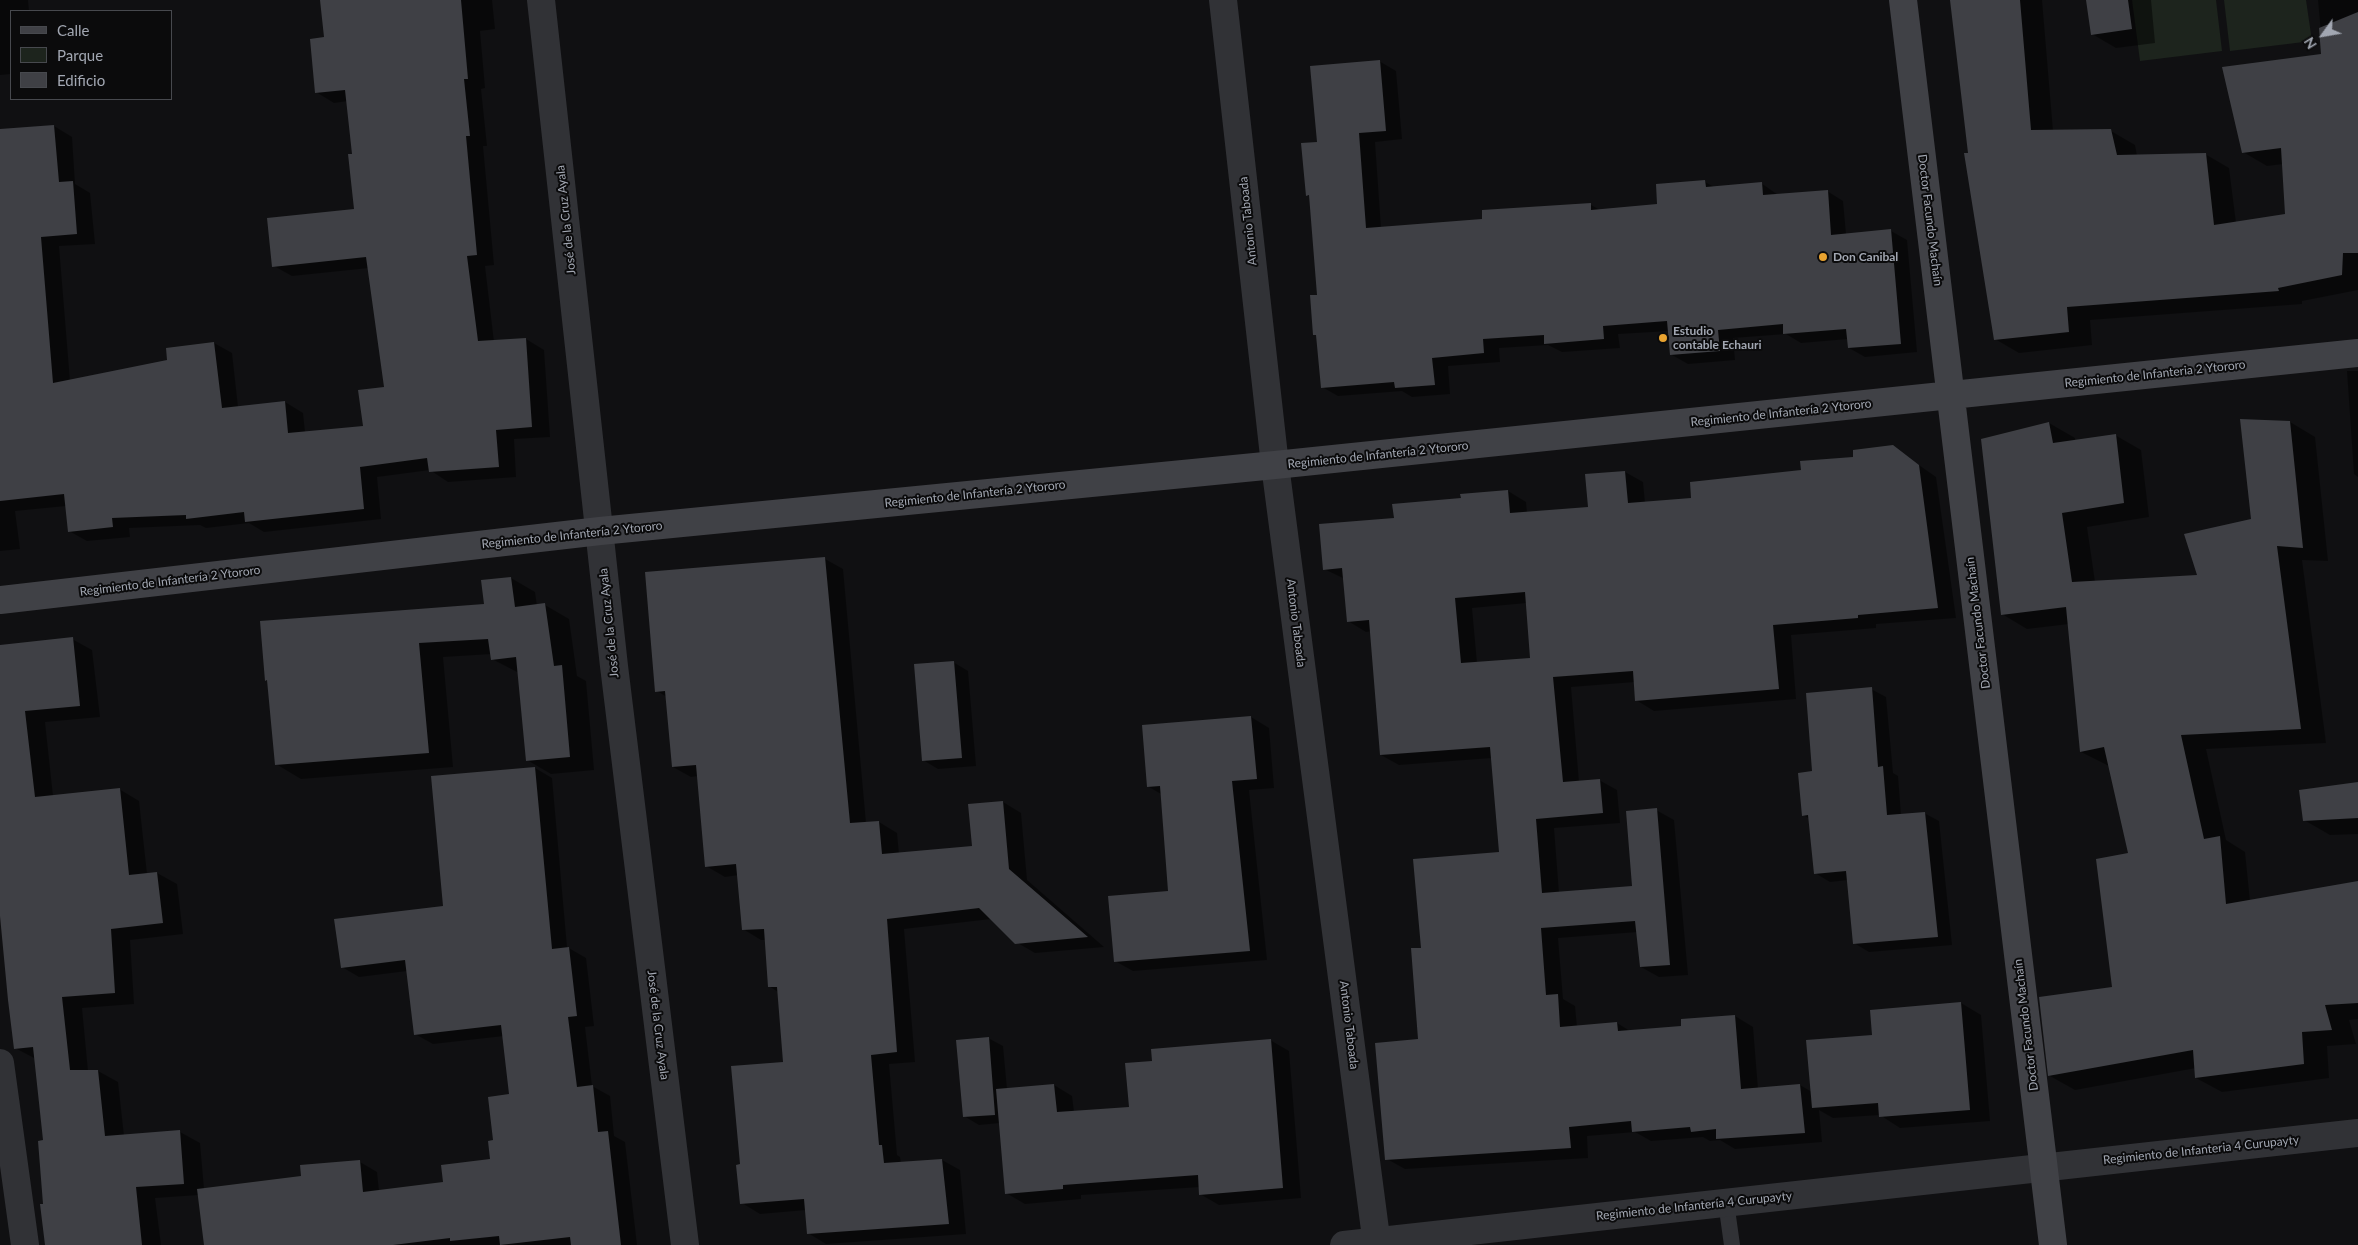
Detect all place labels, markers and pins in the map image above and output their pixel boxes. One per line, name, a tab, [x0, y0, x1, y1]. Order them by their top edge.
place label: Don Canibal	[1833, 250, 1898, 264]
marker: Don Canibal	[1817, 251, 1829, 263]
place label: Estudio contable Echauri	[1673, 324, 1762, 352]
marker: Estudio contable Echauri	[1657, 332, 1669, 344]

